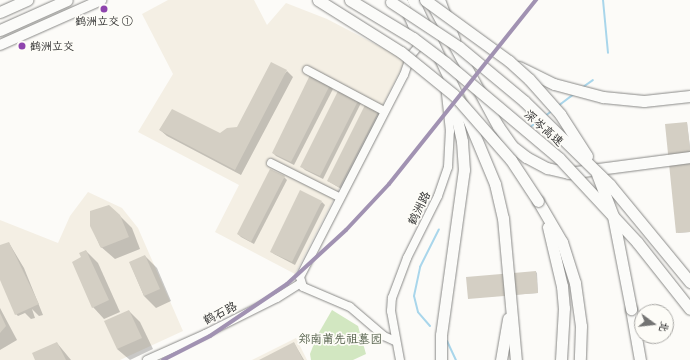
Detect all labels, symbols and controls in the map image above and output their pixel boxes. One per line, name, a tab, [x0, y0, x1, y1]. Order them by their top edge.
marker: 鹤洲立交 ①	[99, 4, 109, 14]
place label: 鹤洲立交 ①	[75, 14, 133, 28]
place label: 鹤洲立交	[30, 39, 74, 53]
marker: 鹤洲立交	[17, 41, 27, 51]
street label: 深岑高速	[521, 107, 567, 149]
street label: 鹤洲路	[405, 189, 433, 227]
street label: 鹤石路	[201, 298, 239, 328]
north arrow	[634, 304, 674, 344]
text: 北	[656, 320, 673, 334]
park label: 郑南莆先祖墓园	[298, 332, 382, 346]

